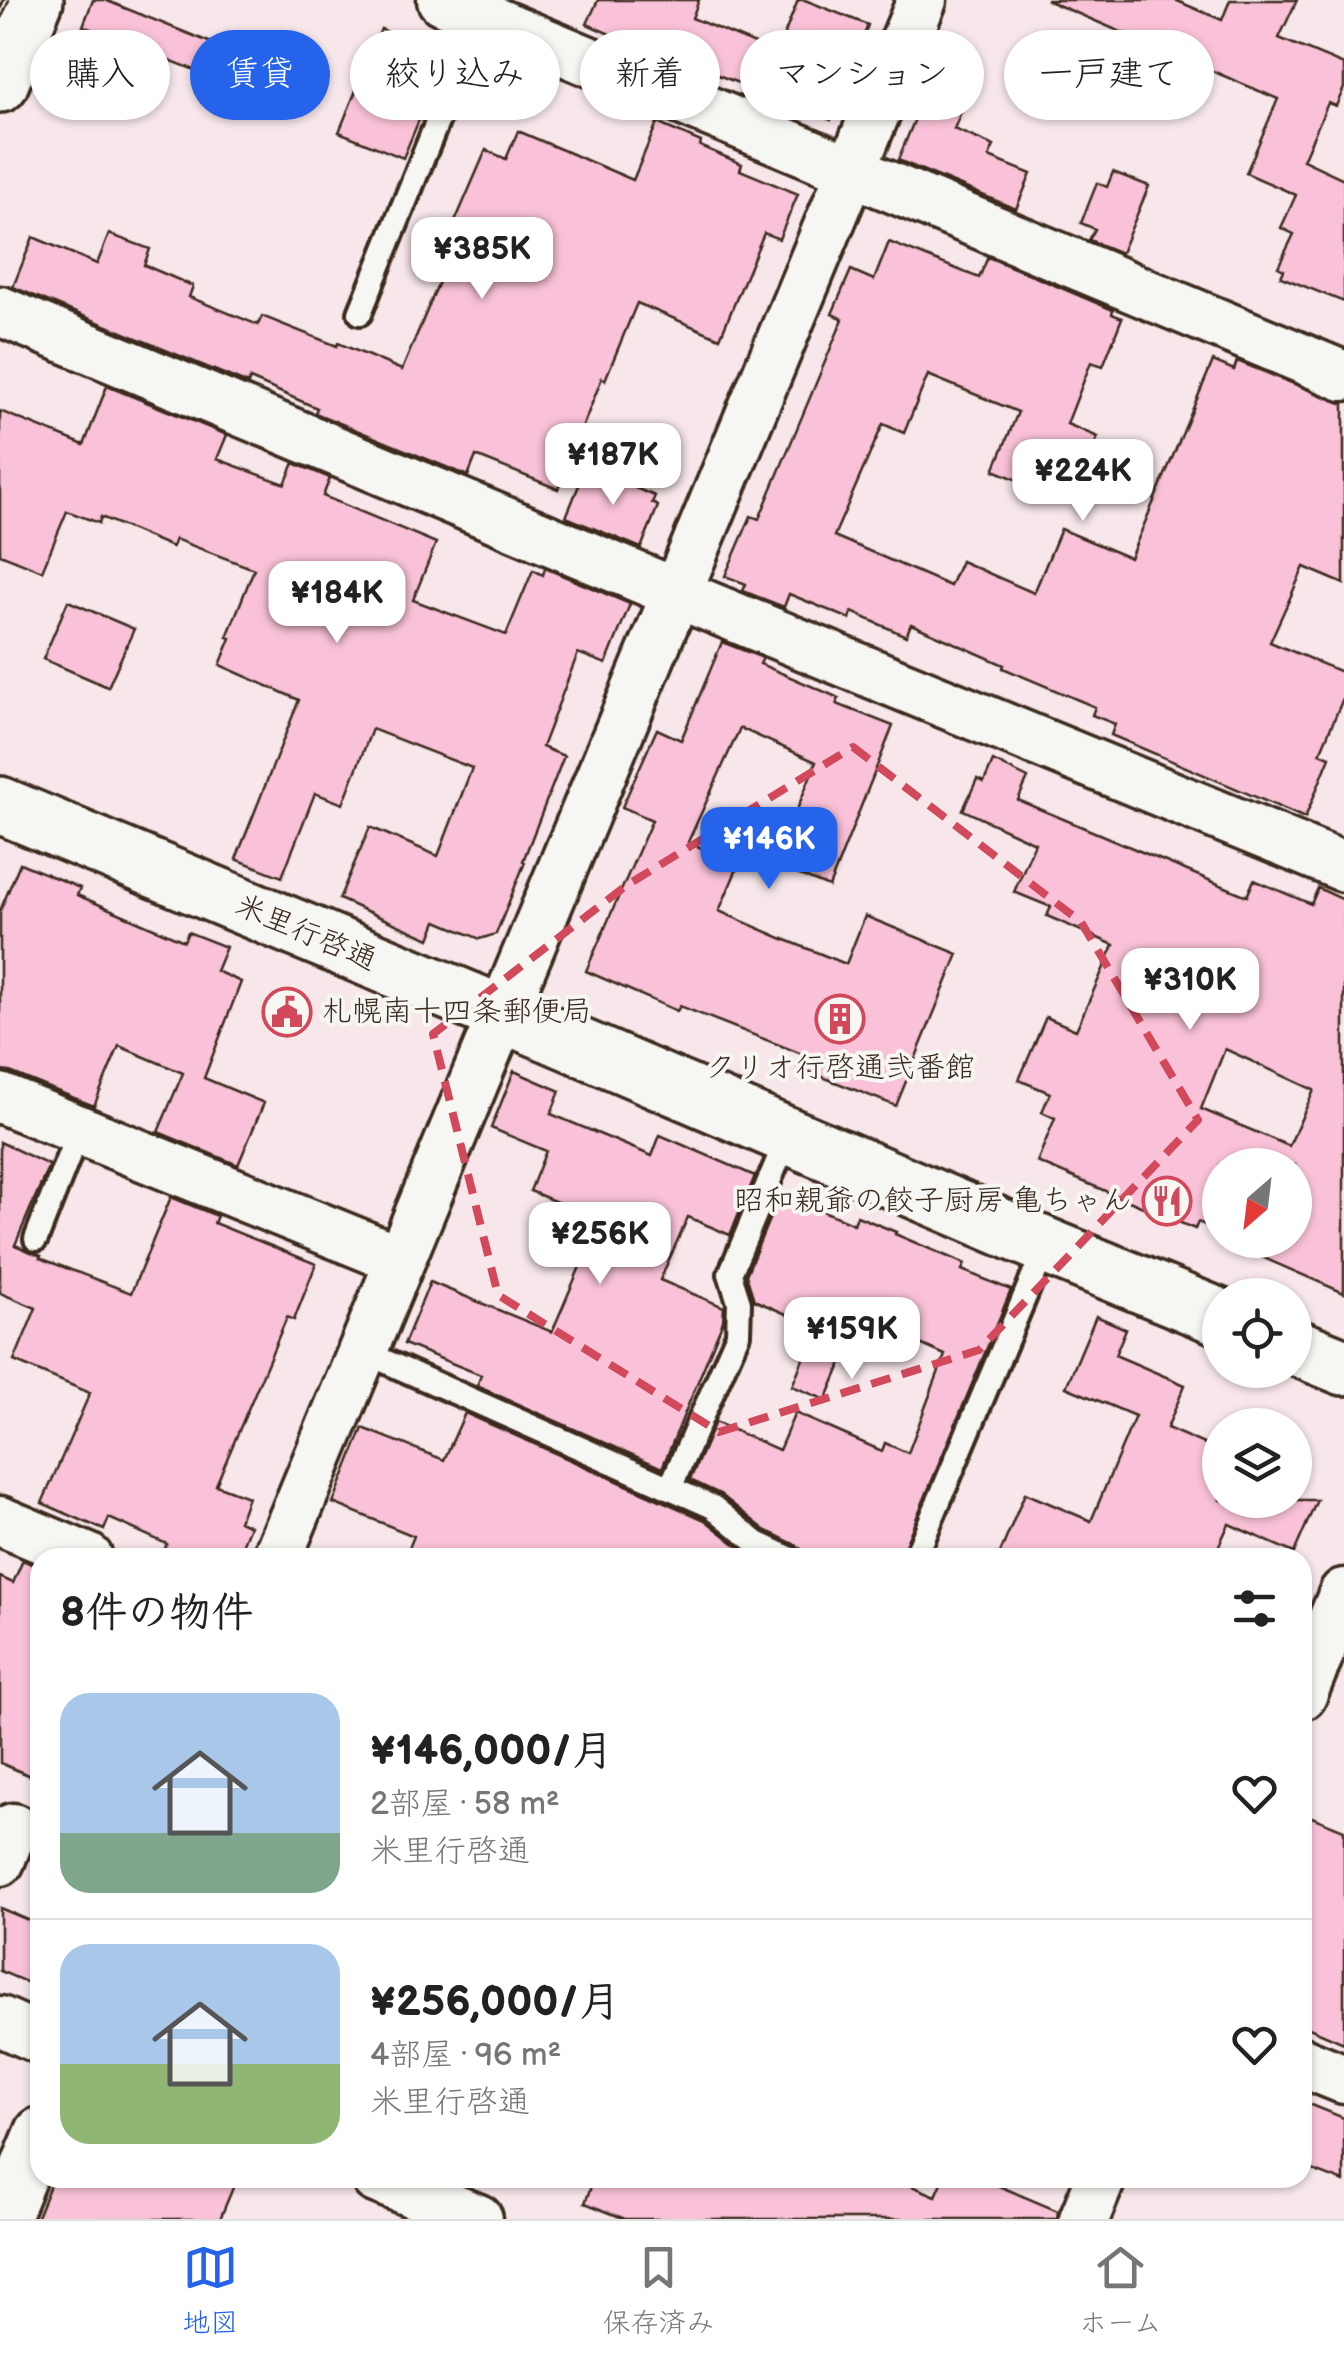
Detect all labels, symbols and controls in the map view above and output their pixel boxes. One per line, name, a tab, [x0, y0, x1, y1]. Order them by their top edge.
chip: 購入	[30, 30, 170, 120]
chip: 賃貸	[190, 30, 330, 120]
chip: 絞り込み	[350, 30, 560, 120]
chip: 新着	[580, 30, 720, 120]
chip: マンション	[740, 30, 984, 120]
chip: 一戸建て	[1004, 30, 1214, 120]
pin: ¥385K	[412, 217, 552, 302]
text: ¥385K	[433, 230, 531, 269]
pin: ¥187K	[543, 423, 683, 508]
text: ¥187K	[567, 436, 659, 475]
pin: ¥224K	[1013, 439, 1153, 524]
text: ¥224K	[1034, 452, 1132, 491]
pin: ¥184K	[267, 561, 407, 646]
text: ¥184K	[291, 574, 384, 613]
pin: ¥146K	[699, 807, 839, 892]
text: ¥146K	[722, 820, 816, 859]
street label: 米里行啓通	[230, 887, 382, 979]
pin: ¥310K	[1120, 948, 1260, 1033]
text: ¥310K	[1143, 961, 1237, 1000]
public building icon: 札幌南十四条郵便局	[261, 986, 313, 1038]
building icon: クリオ行啓通弐番館	[814, 993, 866, 1045]
place label: 札幌南十四条郵便局	[322, 994, 592, 1030]
place label: クリオ行啓通弐番館	[705, 1050, 975, 1086]
north arrow	[1202, 1148, 1312, 1258]
map controls	[1202, 1148, 1312, 1518]
restaurant icon: 昭和親爺の餃子厨房 亀ちゃん	[1141, 1175, 1193, 1227]
place label: 昭和親爺の餃子厨房 亀ちゃん	[734, 1183, 1132, 1219]
pin: ¥256K	[530, 1202, 670, 1287]
text: ¥256K	[551, 1215, 649, 1254]
button: locate	[1202, 1278, 1312, 1388]
pin: ¥159K	[782, 1297, 922, 1382]
text: ¥159K	[806, 1310, 898, 1349]
button: layers	[1202, 1408, 1312, 1518]
icon: filters	[1227, 1581, 1282, 1636]
text: 8件の物件	[60, 1588, 253, 1639]
text: ¥146,000/月	[370, 1726, 614, 1777]
icon: home	[140, 1733, 260, 1853]
icon: heart	[1227, 1766, 1282, 1821]
text: 2部屋 · 58 m²	[370, 1785, 560, 1824]
text: 米里行啓通	[370, 1832, 530, 1871]
text: ¥256,000/月	[370, 1977, 621, 2028]
icon: home	[140, 1984, 260, 2104]
icon: heart	[1227, 2017, 1282, 2072]
text: 4部屋 · 96 m²	[370, 2036, 561, 2075]
text: 米里行啓通	[370, 2083, 530, 2122]
tab: 地図	[182, 2240, 238, 2340]
tab: 保存済み	[603, 2240, 715, 2340]
tab: ホーム	[1079, 2240, 1162, 2340]

